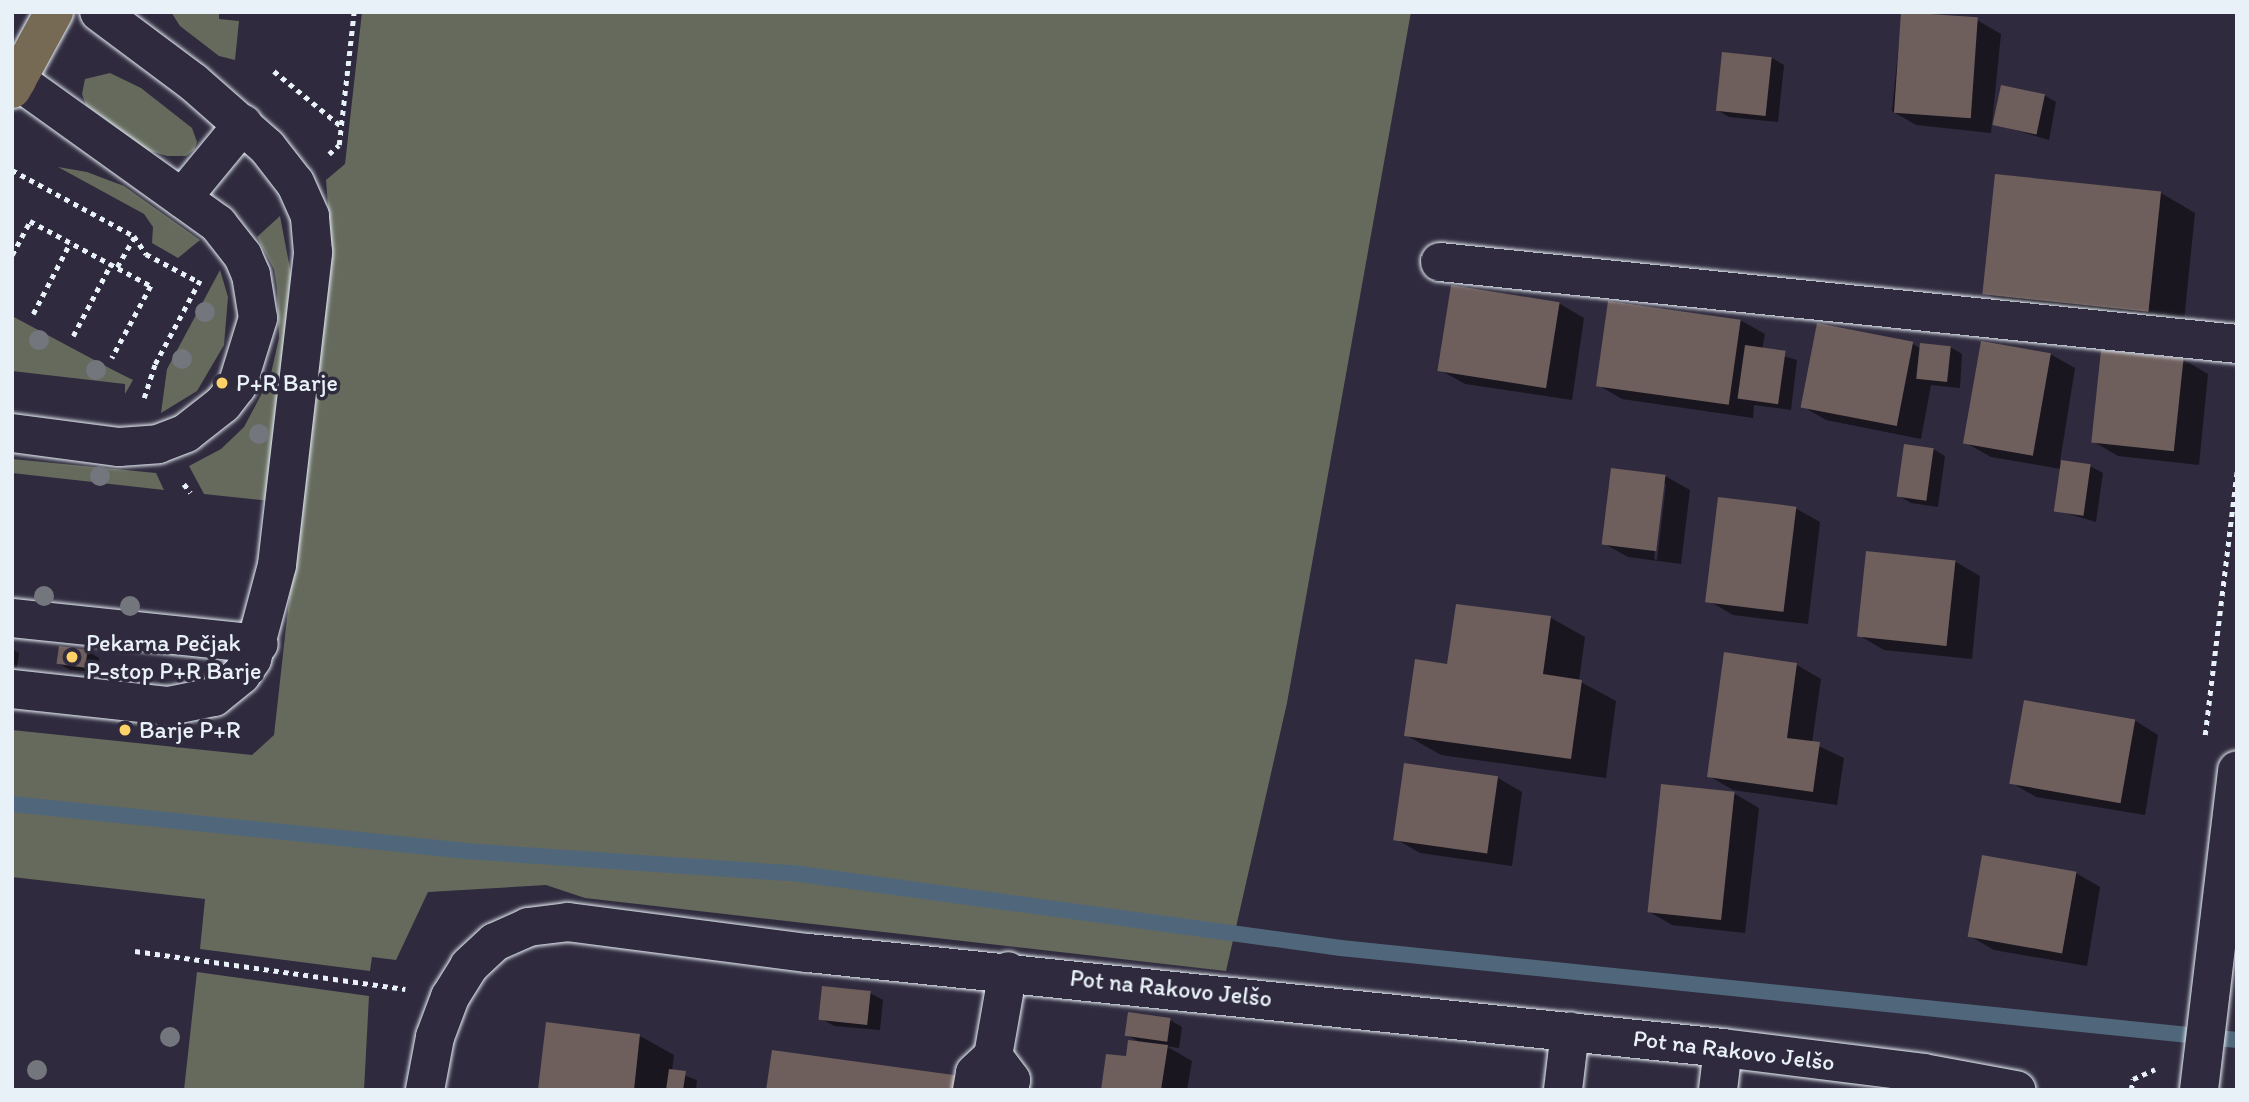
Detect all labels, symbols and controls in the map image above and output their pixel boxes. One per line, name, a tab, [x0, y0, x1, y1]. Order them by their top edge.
place label: P+R Barje	[236, 369, 338, 397]
marker: P+R Barje	[214, 375, 230, 391]
place label: Pekarna Pečjak P-stop P+R Barje	[86, 629, 261, 685]
marker: Pekarna Pečjak P-stop P+R Barje	[64, 649, 80, 665]
place label: Barje P+R	[139, 716, 241, 744]
marker: Barje P+R	[117, 722, 133, 738]
street label: Pot na Rakovo Jelšo	[1068, 963, 1274, 1013]
street label: Pot na Rakovo Jelšo	[1631, 1023, 1837, 1077]

